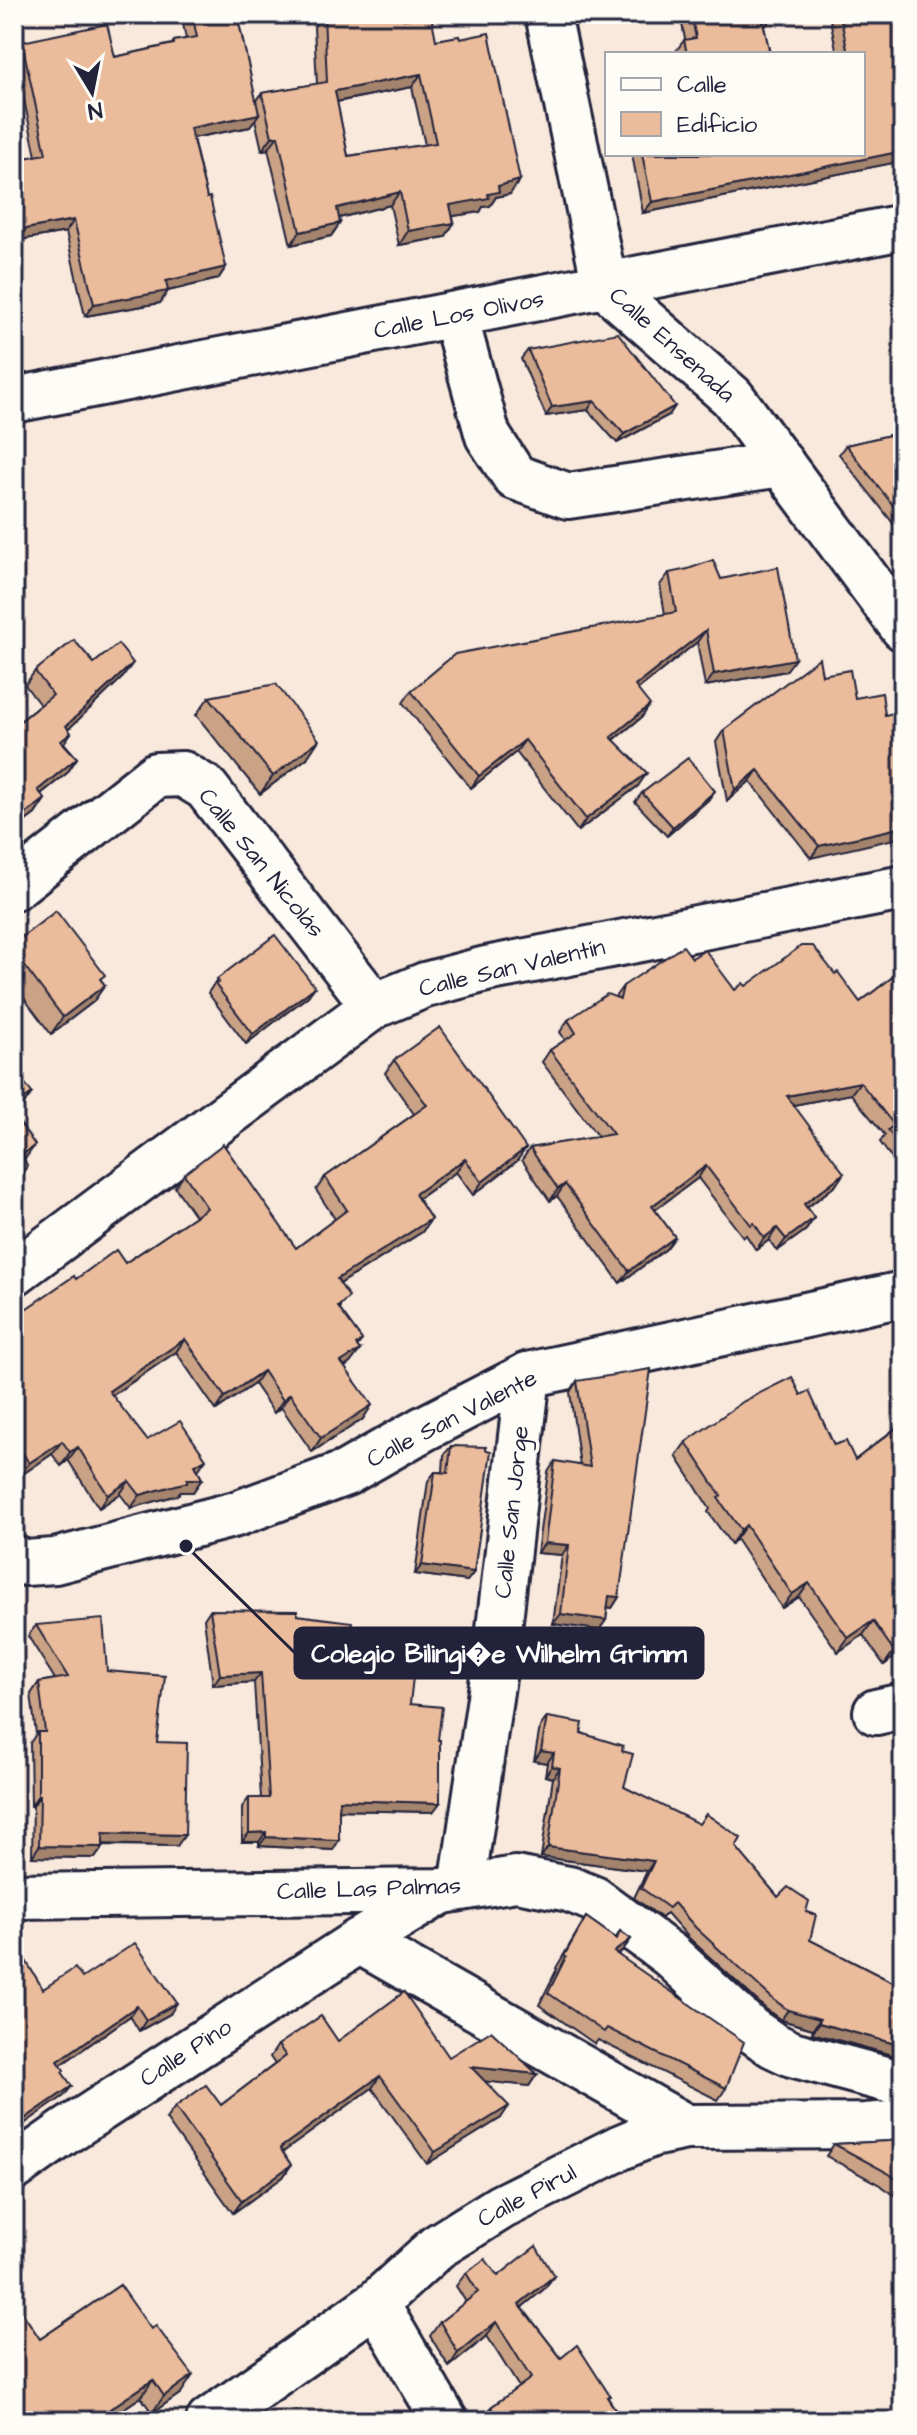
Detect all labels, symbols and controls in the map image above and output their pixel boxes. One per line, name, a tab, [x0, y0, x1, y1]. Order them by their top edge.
north arrow	[52, 52, 132, 132]
legend	[605, 52, 865, 156]
text: Calle	[677, 68, 727, 102]
text: N	[86, 94, 105, 127]
text: Edificio	[677, 108, 758, 142]
street label: Calle Ensenada	[601, 279, 743, 411]
street label: Calle Los Olivos	[371, 282, 547, 348]
street label: Calle San Nicolás	[190, 781, 332, 945]
street label: Calle San Valentín	[416, 930, 608, 1006]
street label: Calle San Valente	[361, 1361, 543, 1477]
street label: Calle San Jorge	[486, 1424, 539, 1600]
callout: Colegio Bilingi�e Wilhelm Grimm	[295, 1628, 703, 1678]
text: Colegio Bilingi�e Wilhelm Grimm	[311, 1636, 688, 1675]
street label: Calle Las Palmas	[276, 1869, 462, 1909]
street label: Calle Pino	[133, 2010, 239, 2096]
street label: Calle Pirul	[472, 2156, 582, 2236]

